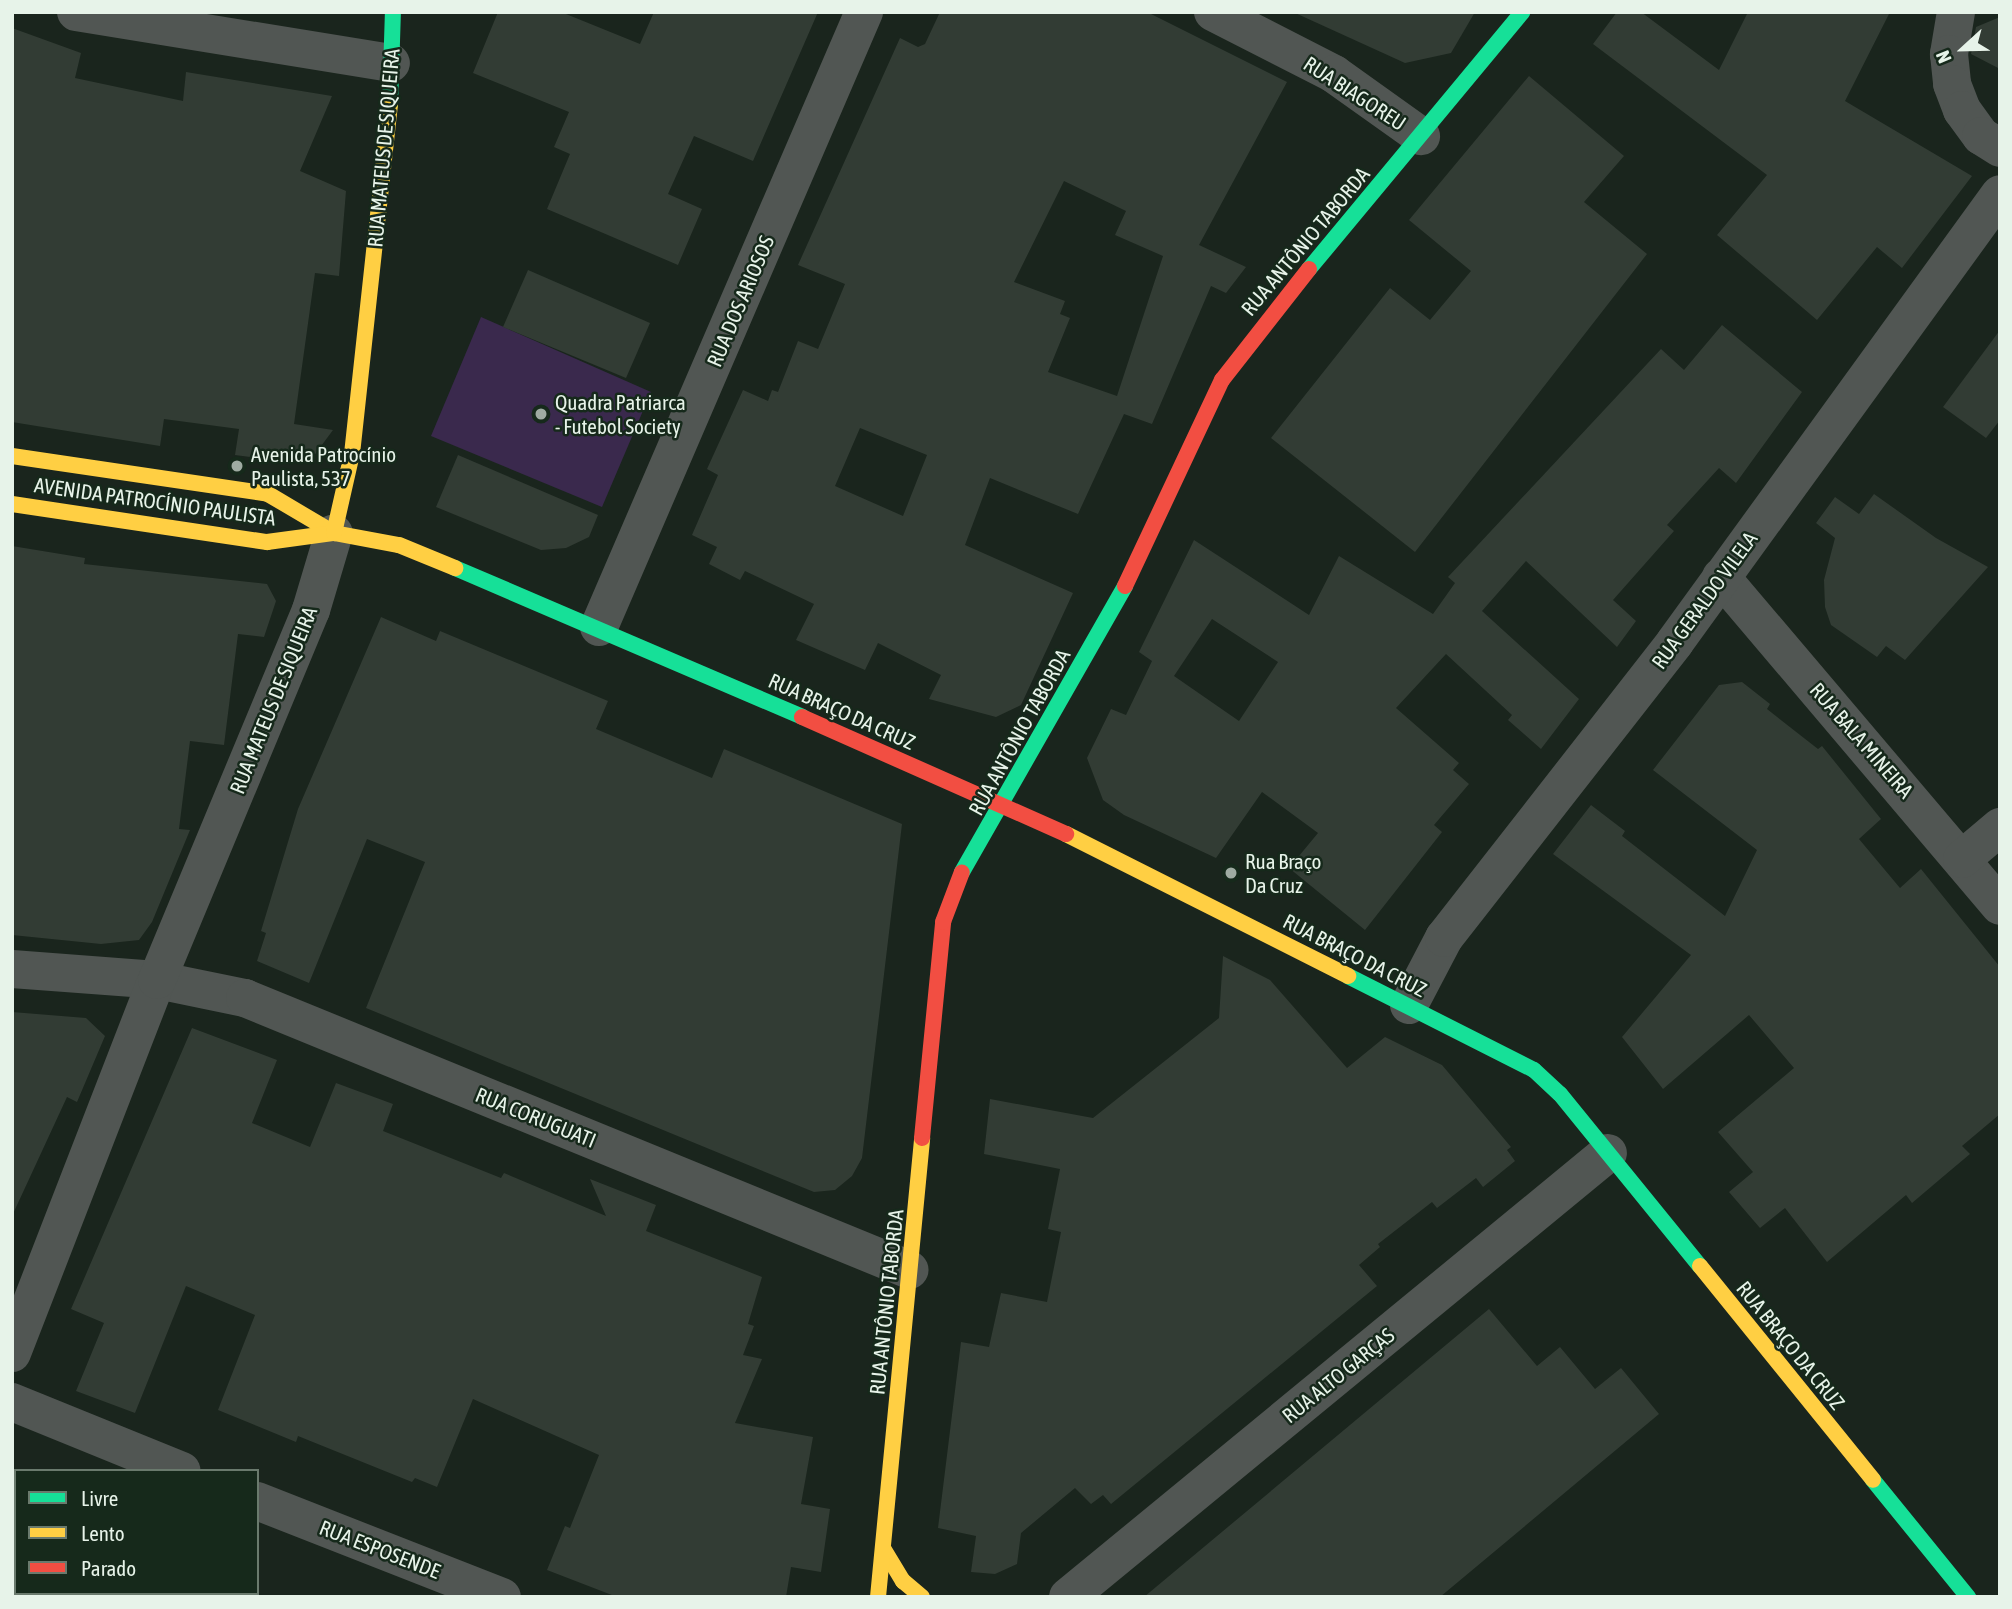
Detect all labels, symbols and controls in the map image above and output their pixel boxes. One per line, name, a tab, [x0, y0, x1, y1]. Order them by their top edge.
north arrow	[1928, 14, 1998, 84]
street label: RUA MATEUS DE SIQUEIRA	[362, 48, 404, 248]
text: N	[1931, 48, 1956, 66]
street label: RUA BIAGOREU	[1299, 51, 1411, 135]
street label: RUA ANTÔNIO TABORDA	[1236, 162, 1374, 320]
street label: RUA DOS ARIOSOS	[701, 232, 779, 370]
place label: Quadra Patriarca - Futebol Society	[555, 389, 686, 439]
marker: Quadra Patriarca - Futebol Society	[533, 406, 549, 422]
place label: Avenida Patrocínio Paulista, 537	[251, 441, 396, 491]
marker: Avenida Patrocínio Paulista, 537	[229, 458, 245, 474]
street label: AVENIDA PATROCÍNIO PAULISTA	[33, 472, 277, 530]
street label: RUA GERALDO VILELA	[1646, 527, 1762, 673]
street label: RUA MATEUS DE SIQUEIRA	[224, 603, 322, 797]
street label: RUA ANTÔNIO TABORDA	[963, 644, 1075, 820]
street label: RUA BRAÇO DA CRUZ	[765, 667, 919, 755]
street label: RUA BALA MINEIRA	[1805, 677, 1919, 803]
place label: Rua Braço Da Cruz	[1245, 848, 1321, 898]
marker: Rua Braço Da Cruz	[1223, 865, 1239, 881]
street label: RUA BRAÇO DA CRUZ	[1279, 908, 1431, 1002]
street label: RUA CORUGUATI	[472, 1081, 600, 1153]
street label: RUA ANTÔNIO TABORDA	[864, 1208, 908, 1396]
street label: RUA BRAÇO DA CRUZ	[1732, 1276, 1850, 1414]
street label: RUA ALTO GARÇAS	[1277, 1322, 1399, 1428]
legend	[14, 1469, 259, 1595]
text: Livre	[81, 1486, 118, 1510]
street label: RUA ESPOSENDE	[316, 1514, 444, 1584]
text: Lento	[81, 1521, 125, 1545]
text: Parado	[81, 1556, 136, 1580]

